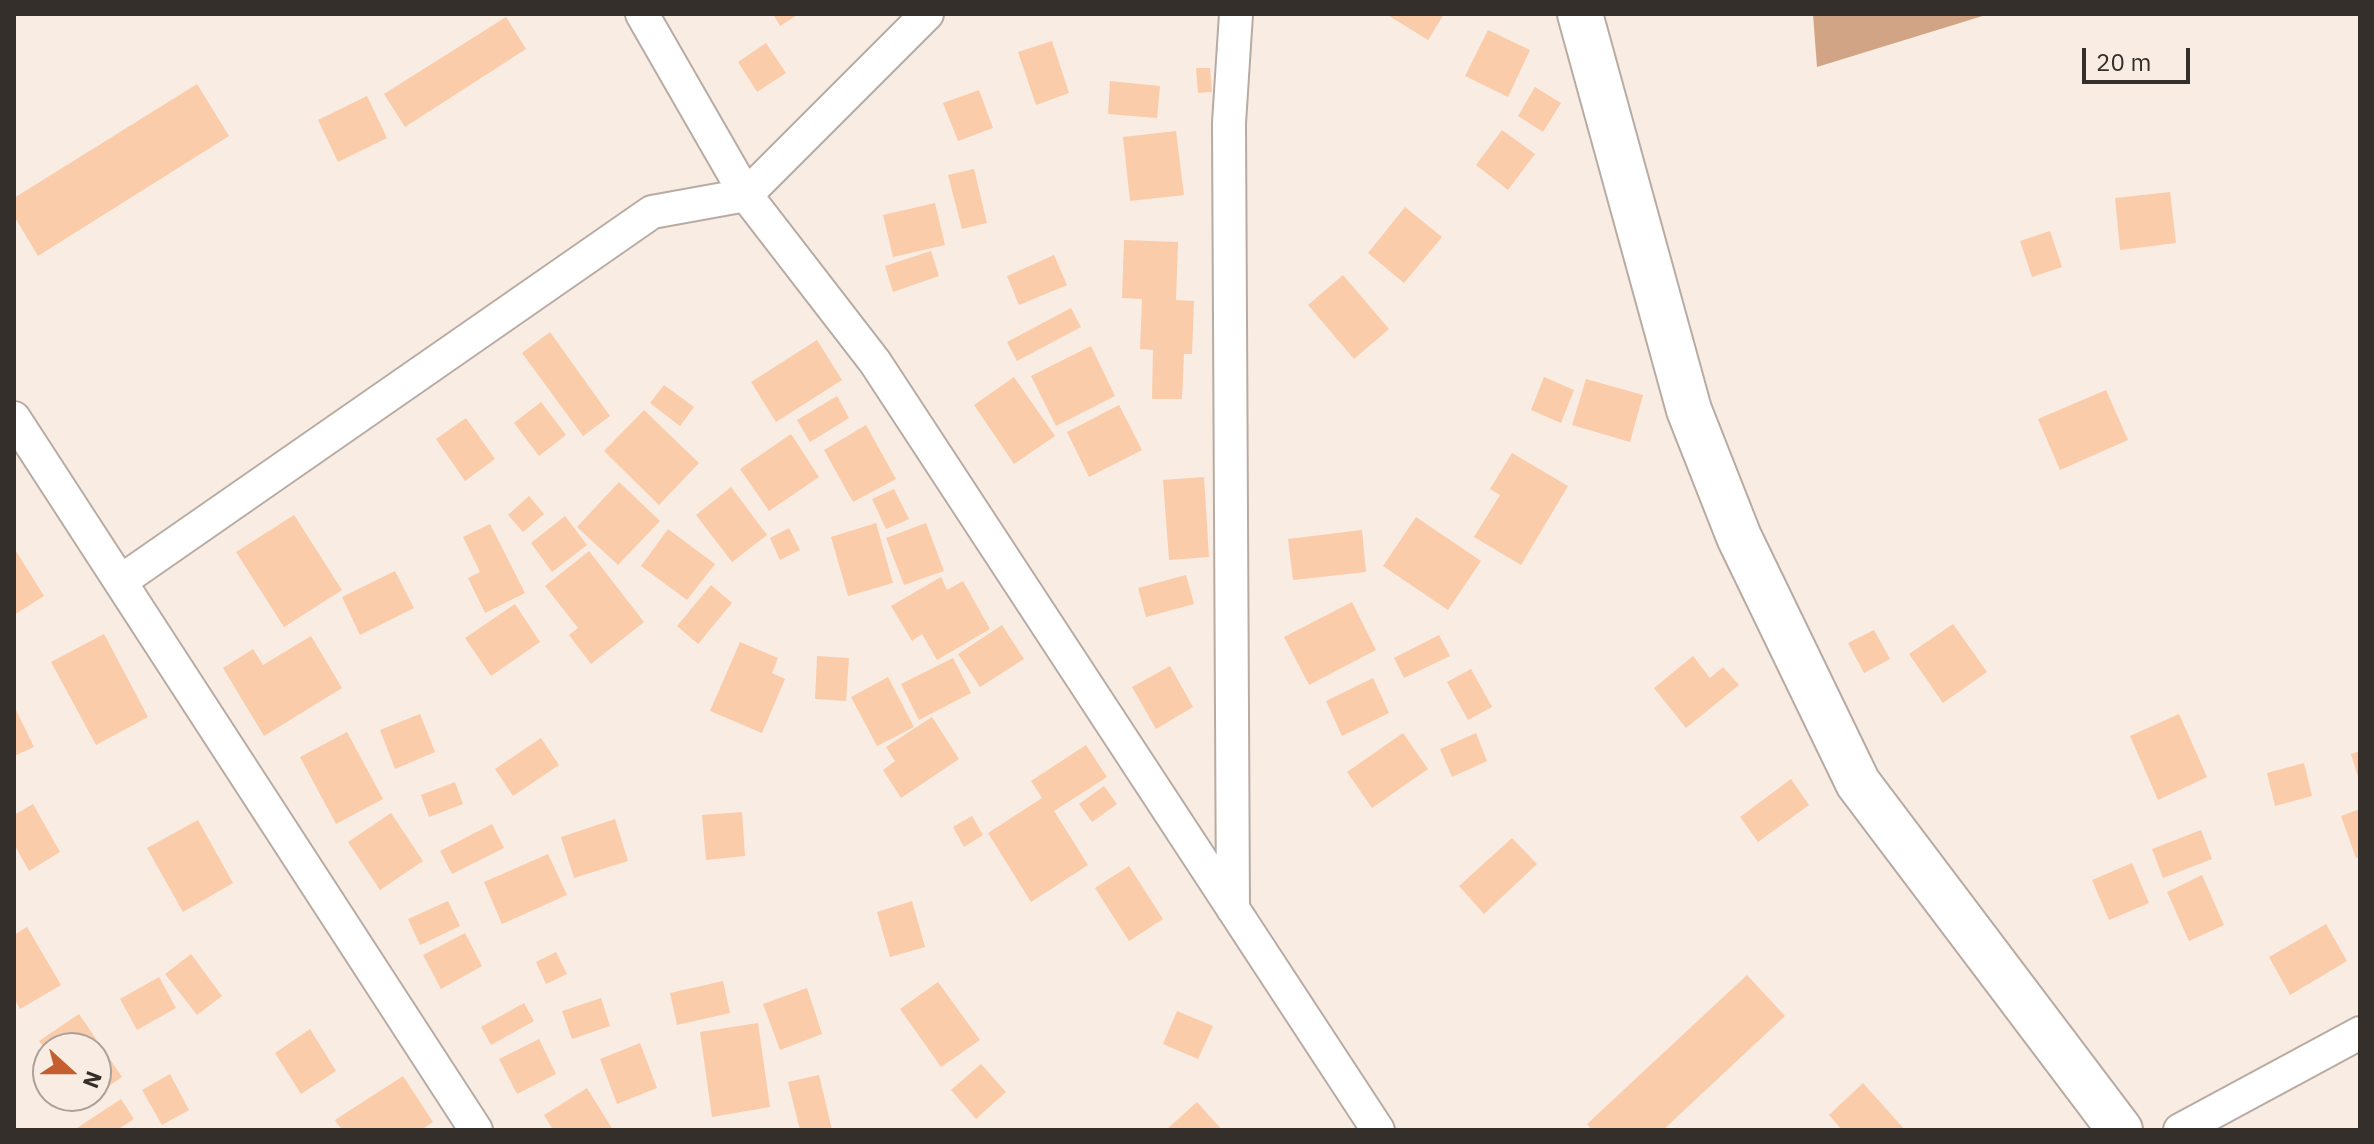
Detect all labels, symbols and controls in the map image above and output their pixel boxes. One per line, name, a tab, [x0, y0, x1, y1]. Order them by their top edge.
scale bar	[2086, 32, 2194, 82]
text: 20 m	[2096, 46, 2151, 78]
north arrow	[32, 1032, 112, 1112]
text: N	[77, 1067, 109, 1093]

